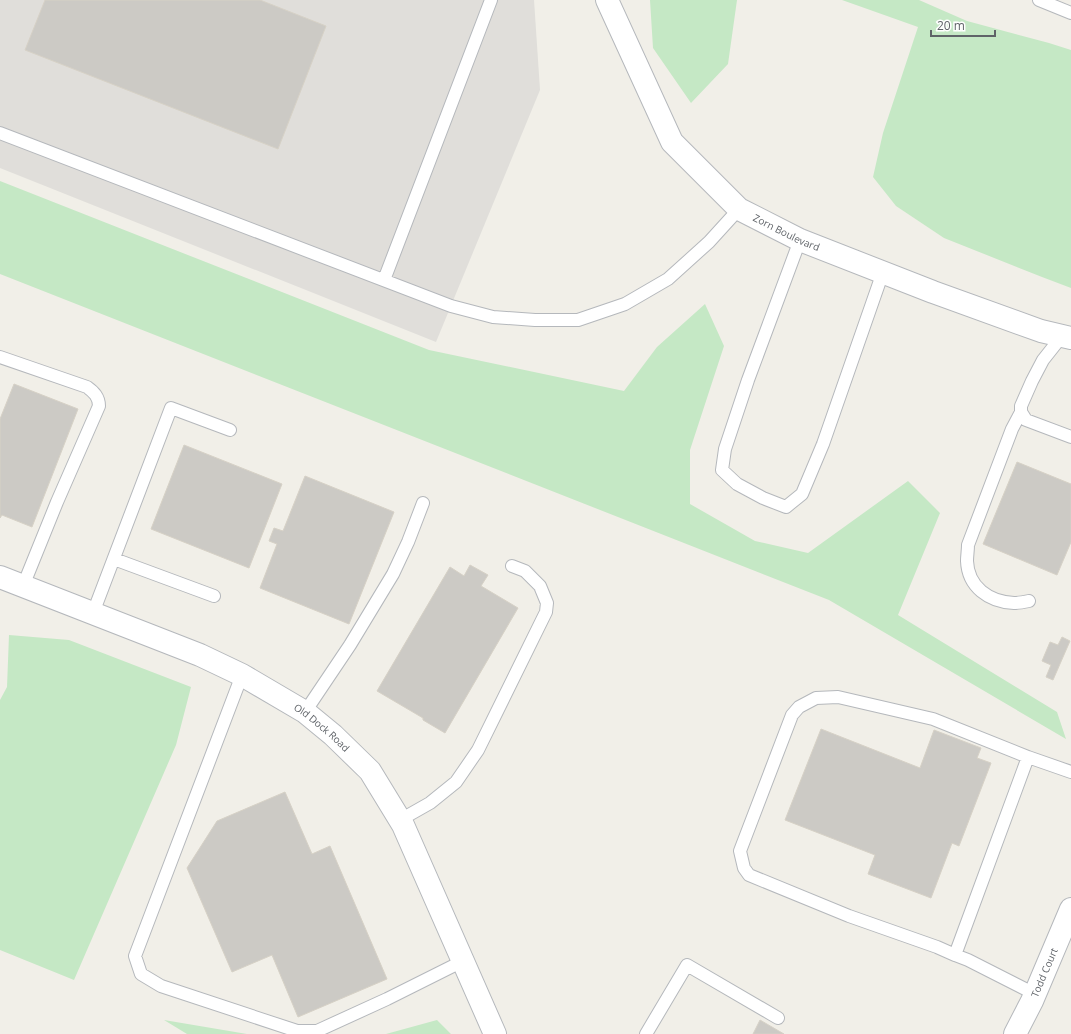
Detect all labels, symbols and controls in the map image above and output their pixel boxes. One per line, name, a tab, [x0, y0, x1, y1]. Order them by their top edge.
scale bar	[931, 12, 995, 38]
text: 20 m	[937, 17, 965, 34]
street label: Zorn Boulevard	[751, 210, 822, 254]
street label: Old Dock Road	[291, 700, 353, 755]
street label: Todd Court	[1027, 945, 1061, 999]

